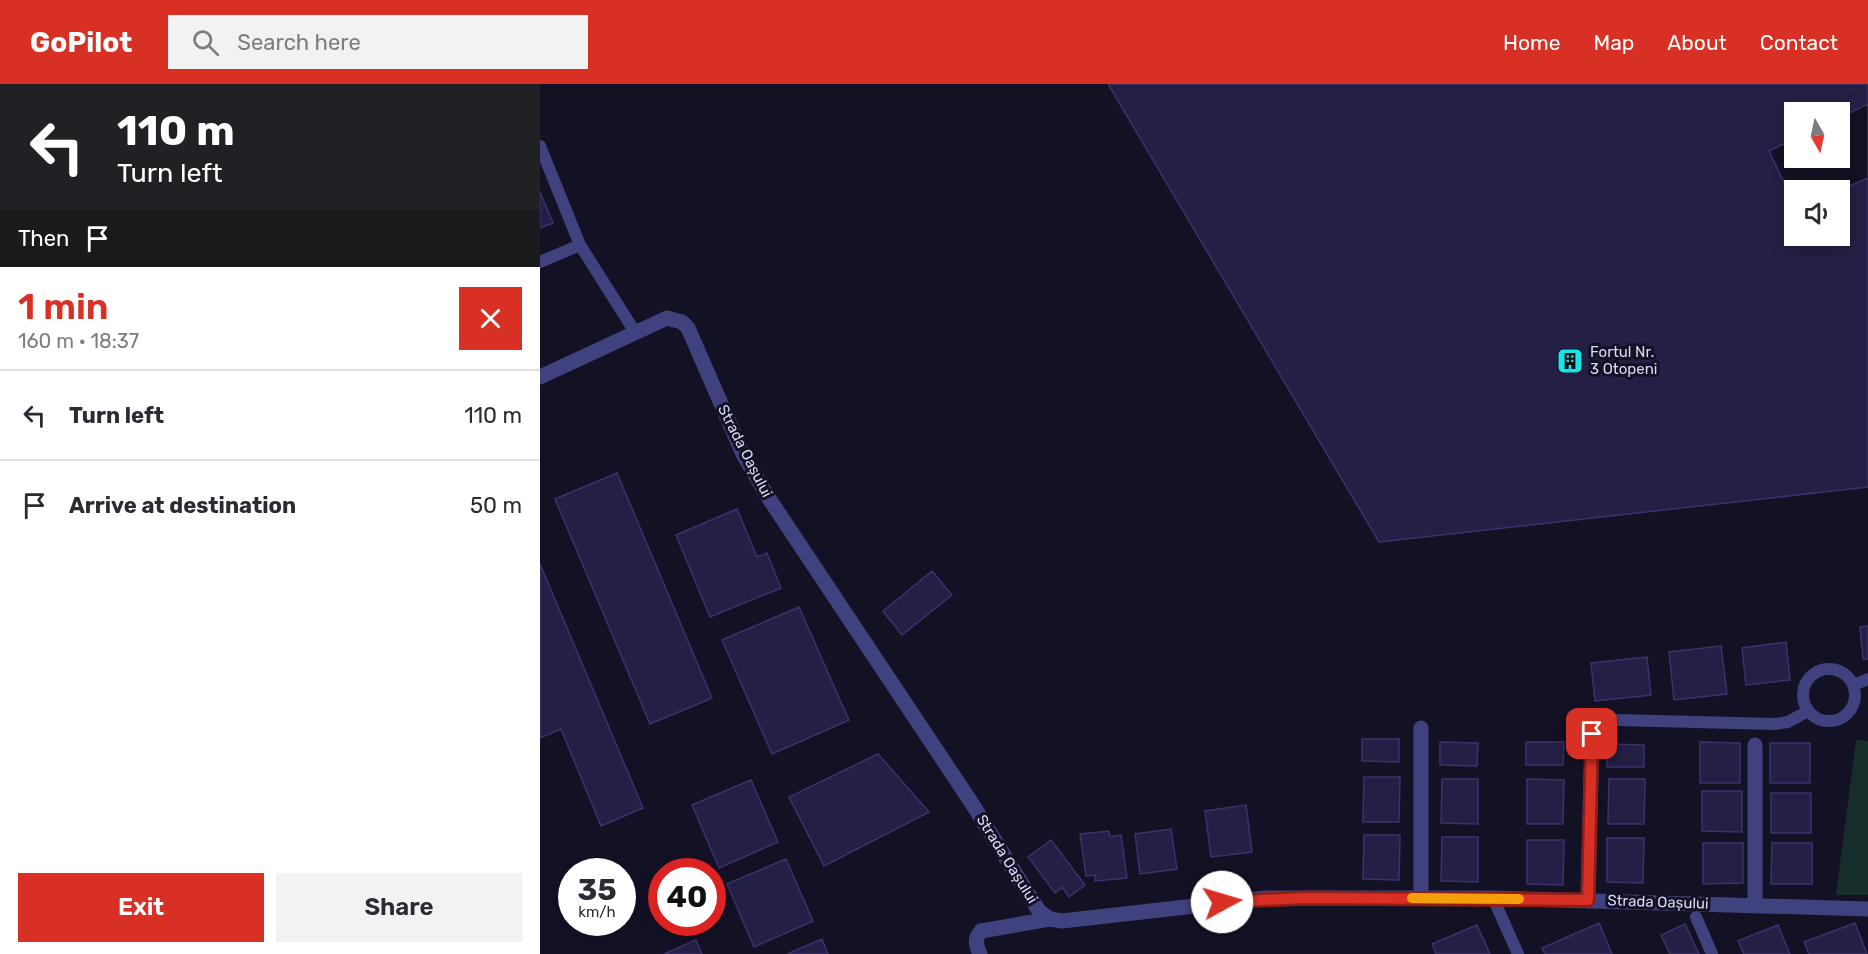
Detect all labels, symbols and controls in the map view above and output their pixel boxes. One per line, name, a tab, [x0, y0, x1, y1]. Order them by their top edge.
search box	[168, 15, 588, 69]
text: GoPilot	[30, 26, 132, 59]
icon: search	[189, 26, 222, 59]
text: Search here	[237, 29, 361, 56]
text: Home	[1503, 30, 1560, 55]
text: Map	[1593, 30, 1634, 55]
text: About	[1667, 30, 1727, 55]
text: Contact	[1760, 30, 1838, 55]
north arrow	[1784, 102, 1850, 168]
map controls	[1784, 102, 1850, 246]
text: 110 m	[117, 106, 235, 156]
icon: left	[18, 108, 96, 186]
text: Turn left	[117, 157, 222, 189]
button: sound	[1784, 180, 1850, 246]
icon: arrive	[81, 222, 114, 255]
text: Then	[18, 225, 69, 252]
text: 1 min	[18, 285, 109, 328]
button: close	[459, 287, 522, 350]
text: 160 m · 18:37	[18, 329, 139, 353]
place label: Fortul Nr. 3 Otopeni	[1590, 343, 1657, 378]
building icon: Fortul Nr. 3 Otopeni	[1555, 346, 1585, 376]
icon: left	[18, 399, 51, 432]
text: Turn left	[69, 402, 164, 429]
text: 110 m	[464, 402, 522, 429]
street label: Strada Oașului	[714, 402, 776, 500]
icon: arrive	[18, 489, 51, 522]
text: Arrive at destination	[69, 492, 296, 519]
text: 50 m	[470, 492, 522, 519]
pin	[1566, 708, 1617, 759]
icon: arrive	[1575, 717, 1608, 750]
street label: Strada Oașului	[973, 811, 1041, 907]
speed limit sign: 40	[648, 858, 726, 936]
position arrow	[1190, 870, 1254, 934]
text: 35	[577, 872, 617, 908]
button: Exit	[18, 873, 264, 942]
button: Share	[276, 873, 522, 942]
street label: Strada Oașului	[1607, 891, 1709, 913]
text: km/h	[578, 903, 616, 921]

